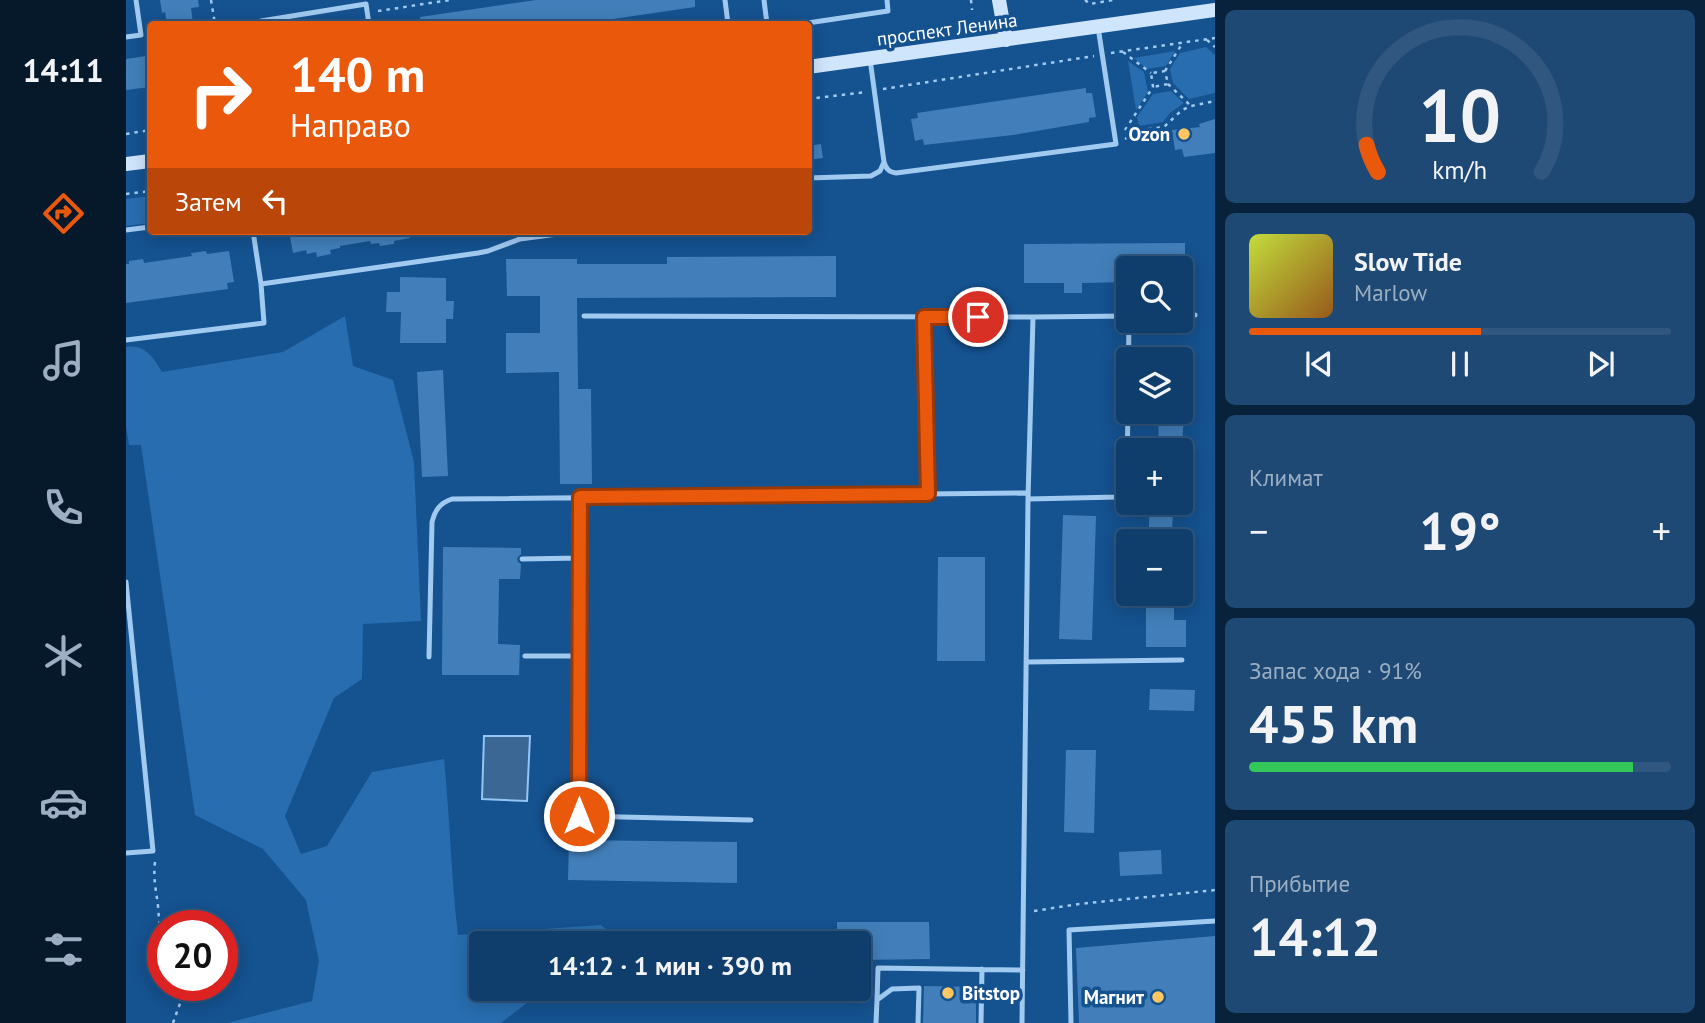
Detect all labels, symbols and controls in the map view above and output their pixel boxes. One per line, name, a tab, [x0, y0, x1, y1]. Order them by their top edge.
street label: проспект Ленина	[875, 7, 1019, 51]
text: 140 m	[290, 42, 425, 106]
text: 14:11	[22, 49, 104, 91]
icon: right	[175, 49, 266, 140]
text: 10	[1419, 69, 1501, 163]
text: Направо	[290, 104, 411, 146]
place label: Ozon	[1128, 122, 1170, 146]
marker: Ozon	[1176, 126, 1192, 142]
text: km/h	[1433, 154, 1487, 186]
icon: left	[256, 182, 294, 220]
text: Затем	[175, 185, 242, 218]
icon: directions	[39, 189, 88, 238]
text: Slow Tide	[1354, 245, 1462, 278]
map controls	[1116, 256, 1193, 606]
button: search	[1116, 256, 1193, 333]
text: Marlow	[1354, 278, 1427, 307]
pin	[948, 287, 1008, 347]
icon: arrive	[959, 298, 997, 336]
icon: music	[39, 336, 88, 385]
icon: previous	[1300, 345, 1338, 383]
icon: pause	[1441, 345, 1479, 383]
icon: next	[1582, 345, 1620, 383]
button: layers	[1116, 347, 1193, 424]
button: +	[1116, 438, 1193, 515]
text: Климат	[1249, 463, 1323, 492]
icon: phone	[39, 483, 88, 532]
text: 19°	[1419, 497, 1501, 564]
text: −	[1249, 506, 1268, 555]
text: +	[1652, 506, 1671, 555]
button: −	[1116, 529, 1193, 606]
icon: climate	[39, 631, 88, 680]
text: Запас хода · 91%	[1249, 656, 1422, 685]
text: 455 km	[1249, 690, 1418, 757]
icon: car	[39, 778, 88, 827]
position arrow	[542, 779, 616, 853]
text: Прибытие	[1249, 869, 1350, 898]
text: 14:12	[1249, 903, 1381, 970]
speed limit sign: 20	[147, 910, 238, 1001]
icon: filters	[39, 925, 88, 974]
text: 14:12 · 1 мин · 390 m	[548, 949, 792, 982]
place label: Bitstop	[962, 981, 1020, 1005]
marker: Bitstop	[940, 985, 956, 1001]
place label: Магнит	[1084, 985, 1144, 1009]
marker: Магнит	[1150, 989, 1166, 1005]

